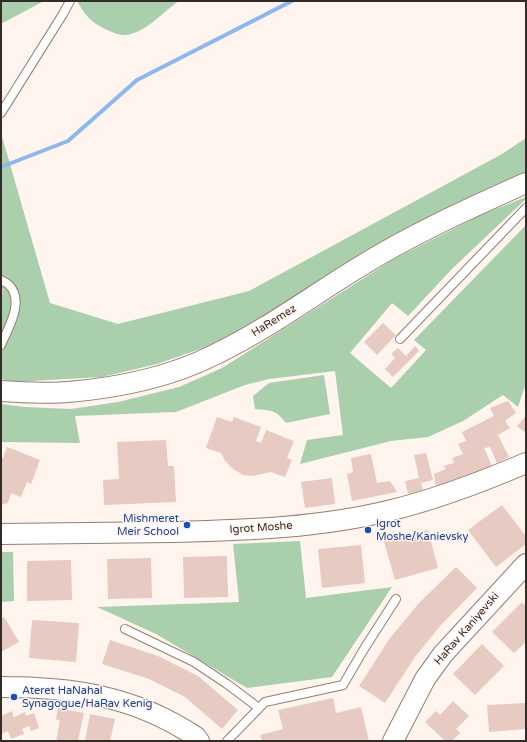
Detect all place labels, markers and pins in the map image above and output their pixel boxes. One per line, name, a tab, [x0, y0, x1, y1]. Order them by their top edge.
place label: Mishmeret Meir School	[117, 512, 179, 538]
place label: Igrot Moshe/Kanievsky	[376, 517, 468, 543]
marker: Mishmeret Meir School	[182, 520, 192, 530]
marker: Igrot Moshe/Kanievsky	[363, 525, 373, 535]
place label: Ateret HaNahal Synagogue/HaRav Kenig	[22, 684, 152, 710]
marker: Ateret HaNahal Synagogue/HaRav Kenig	[9, 692, 19, 702]

